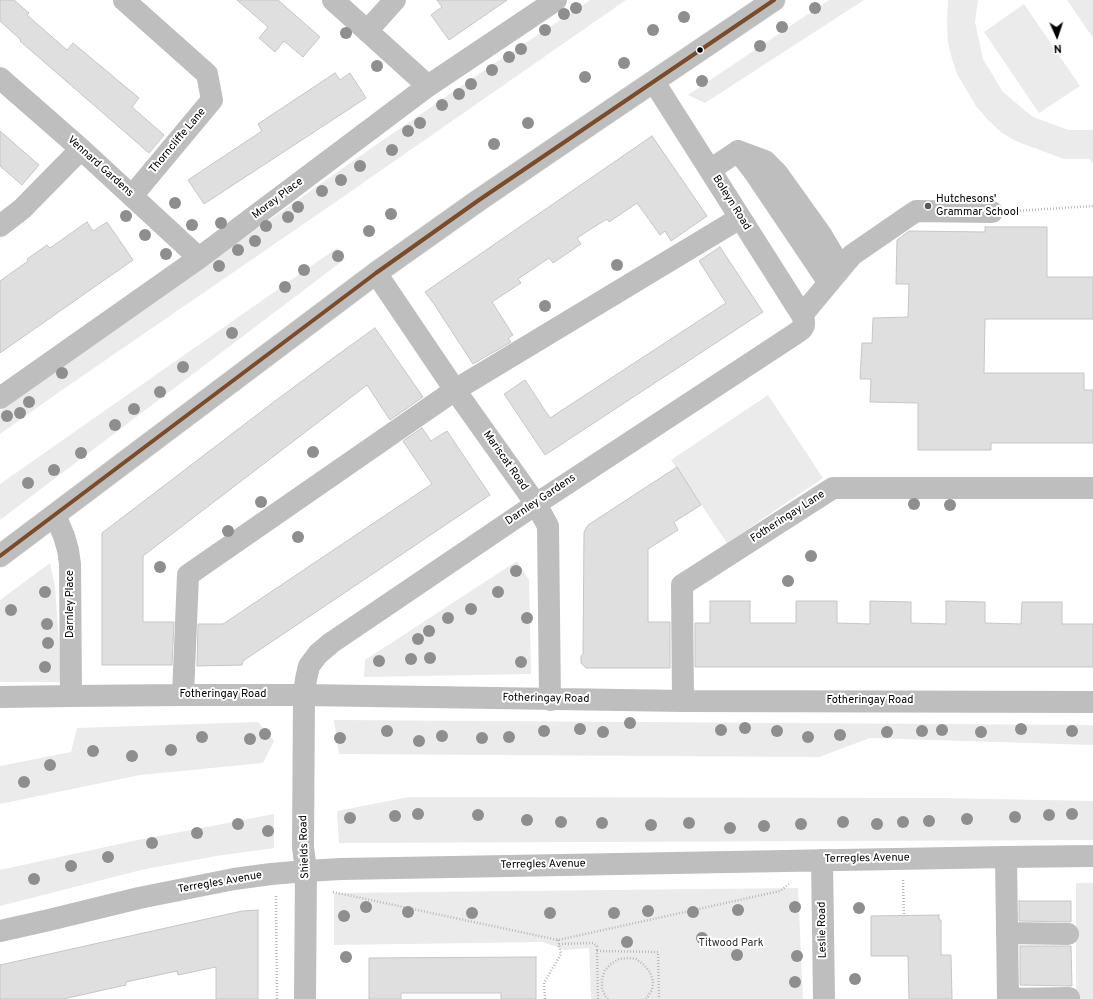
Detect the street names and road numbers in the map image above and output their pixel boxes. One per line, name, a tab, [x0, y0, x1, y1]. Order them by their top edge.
street label: Thorncliffe Lane	[147, 106, 209, 176]
street label: Vennard Gardens	[64, 134, 136, 200]
street label: Boleyn Road	[709, 173, 753, 233]
street label: Moray Place	[250, 176, 306, 222]
street label: Mariscat Road	[480, 429, 530, 493]
street label: Darnley Gardens	[503, 472, 579, 528]
street label: Fotheringay Lane	[748, 488, 828, 546]
street label: Darnley Place	[64, 570, 78, 638]
street label: Fotheringay Road	[180, 688, 266, 702]
street label: Fotheringay Road	[502, 692, 590, 706]
street label: Fotheringay Road	[827, 694, 913, 708]
street label: Shields Road	[297, 815, 313, 879]
street label: Terregles Avenue	[824, 852, 910, 866]
street label: Terregles Avenue	[500, 858, 586, 872]
street label: Terregles Avenue	[177, 869, 263, 897]
street label: Leslie Road	[816, 902, 830, 958]

